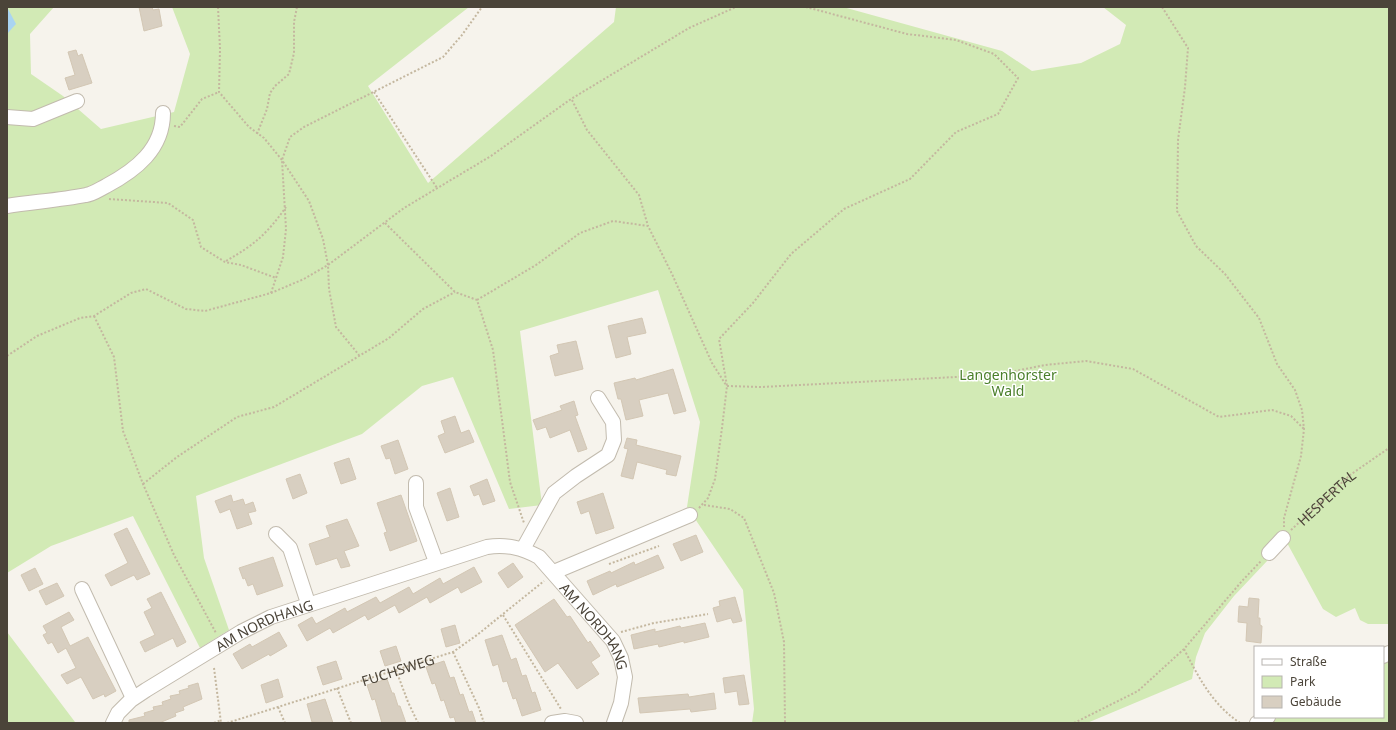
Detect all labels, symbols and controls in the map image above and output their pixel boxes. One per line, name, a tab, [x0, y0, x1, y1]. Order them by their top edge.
park label: Langenhorster Wald	[959, 365, 1057, 400]
street label: HESPERTAL	[1293, 465, 1359, 529]
street label: AM NORDHANG	[556, 578, 633, 672]
street label: AM NORDHANG	[211, 595, 315, 655]
legend	[1254, 646, 1384, 718]
street label: FUCHSWEG	[359, 649, 437, 690]
text: Straße	[1290, 653, 1327, 670]
text: Park	[1290, 673, 1316, 690]
text: Gebäude	[1290, 693, 1341, 710]

